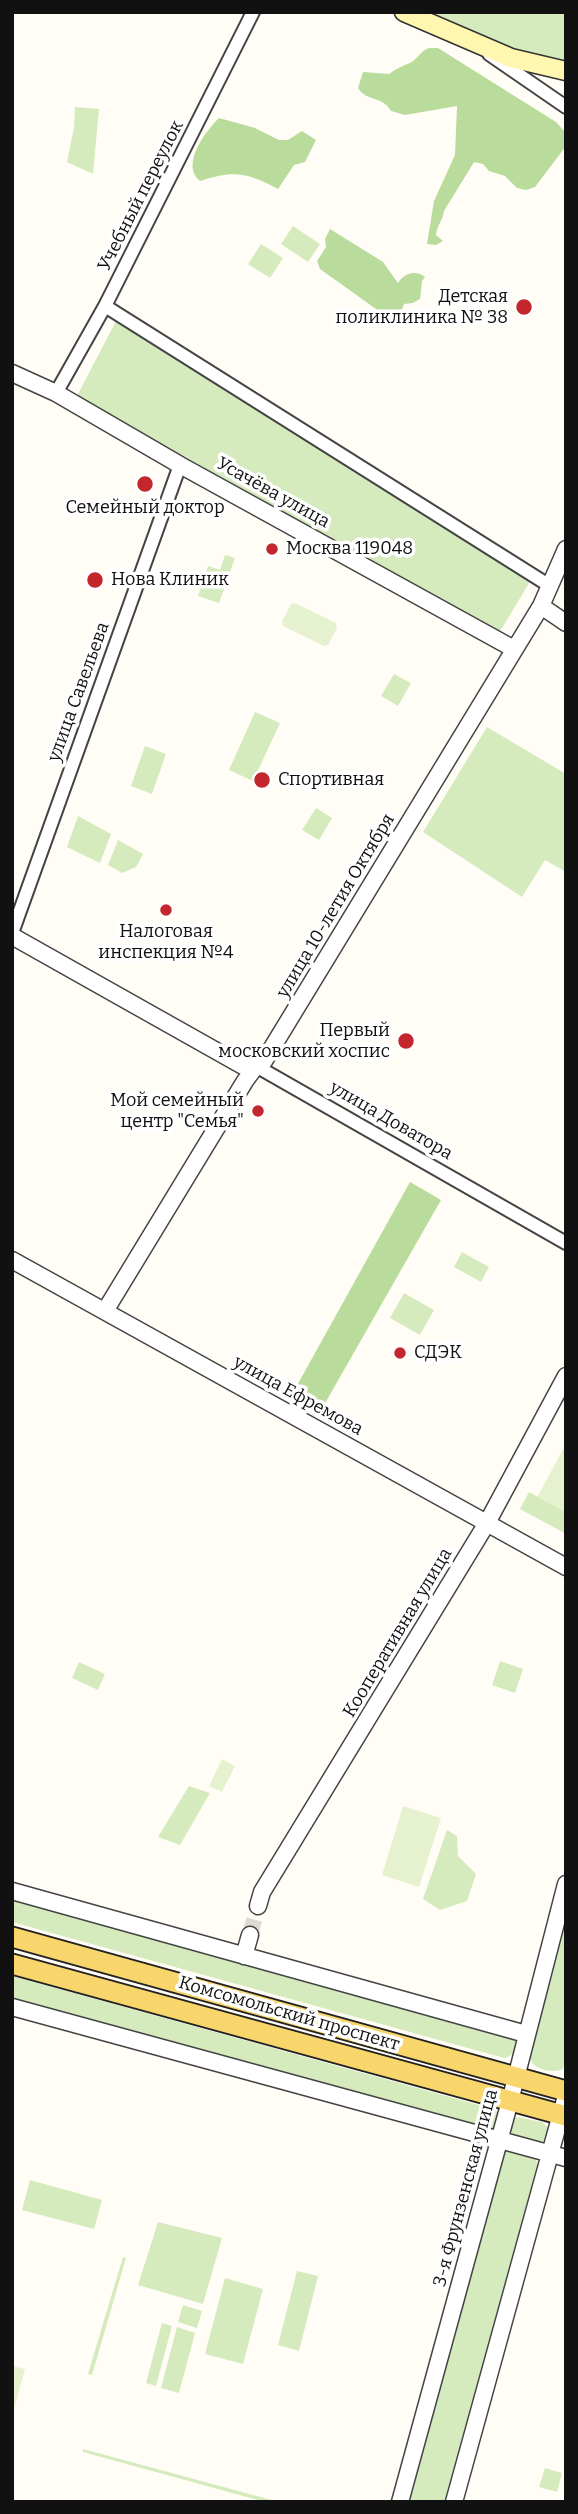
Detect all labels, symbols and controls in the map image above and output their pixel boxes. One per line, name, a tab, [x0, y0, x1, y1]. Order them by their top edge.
street label: Учебный переулок	[94, 117, 188, 275]
place label: Детская поликлиника № 38	[336, 286, 508, 328]
marker: Детская поликлиника № 38	[514, 297, 534, 317]
street label: Усачёва улица	[213, 453, 333, 533]
marker: Семейный доктор	[135, 474, 155, 494]
place label: Семейный доктор	[65, 497, 225, 519]
place label: Москва 119048	[286, 538, 413, 560]
marker: Москва 119048	[264, 541, 280, 557]
place label: Нова Клиник	[111, 569, 229, 591]
marker: Нова Клиник	[85, 570, 105, 590]
street label: улица Савельева	[44, 619, 114, 765]
place label: Спортивная	[278, 769, 384, 791]
marker: Спортивная	[252, 770, 272, 790]
street label: улица 10-летия Октября	[272, 810, 400, 1002]
marker: Налоговая инспекция №4	[158, 902, 174, 918]
place label: Налоговая инспекция №4	[98, 921, 234, 964]
place label: Первый московский хоспис	[218, 1020, 390, 1062]
marker: Первый московский хоспис	[396, 1031, 416, 1051]
street label: улица Доватора	[326, 1077, 456, 1165]
place label: Мой семейный центр "Семья"	[110, 1090, 244, 1132]
marker: Мой семейный центр "Семья"	[250, 1103, 266, 1119]
place label: СДЭК	[414, 1342, 462, 1364]
marker: СДЭК	[392, 1345, 408, 1361]
street label: улица Ефремова	[229, 1351, 367, 1441]
street label: Кооперативная улица	[339, 1544, 457, 1722]
street label: Комсомольский проспект	[176, 1972, 402, 2056]
street label: 3-я Фрунзенская улица	[429, 2087, 503, 2289]

